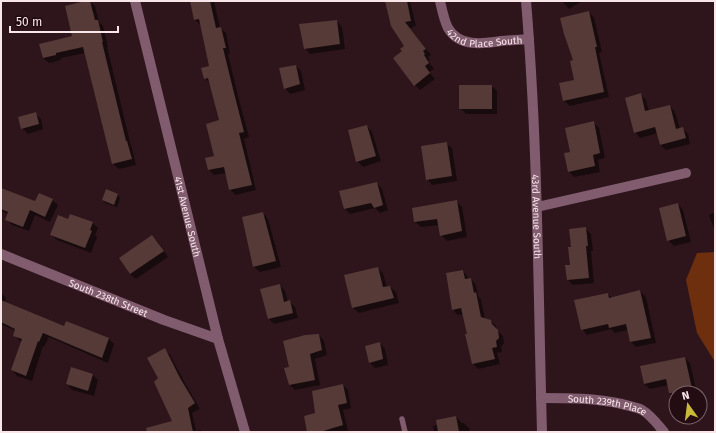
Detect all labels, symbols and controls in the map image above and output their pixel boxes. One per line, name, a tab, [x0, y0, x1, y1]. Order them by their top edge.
scale bar	[10, 8, 118, 34]
text: 50 m	[16, 15, 42, 29]
street label: 42nd Place South	[443, 27, 523, 50]
street label: 43rd Avenue South	[529, 174, 543, 259]
street label: 41st Avenue South	[171, 175, 203, 258]
street label: South 238th Street	[67, 277, 150, 320]
north arrow	[668, 385, 708, 425]
text: N	[681, 389, 691, 403]
street label: South 239th Place	[568, 393, 649, 419]

